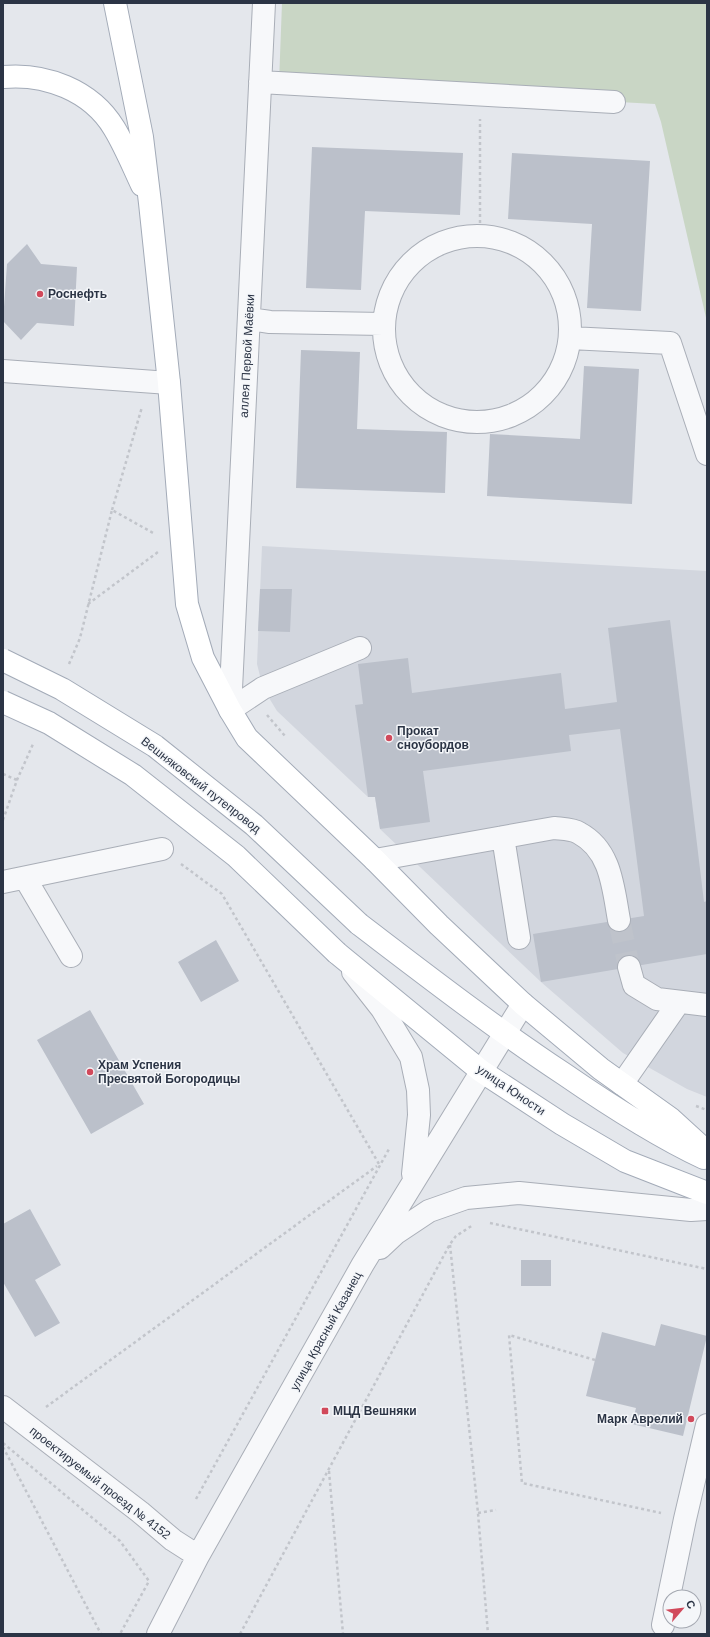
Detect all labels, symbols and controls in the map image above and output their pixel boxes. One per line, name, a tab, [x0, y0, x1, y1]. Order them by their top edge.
place label: Роснефть	[48, 287, 107, 301]
marker: Роснефть	[35, 289, 45, 299]
street label: аллея Первой Маёвки	[237, 294, 257, 418]
place label: Прокат сноубордов	[397, 724, 469, 752]
marker: Прокат сноубордов	[384, 733, 394, 743]
street label: Вешняковский путепровод	[138, 734, 264, 836]
place label: Храм Успения Пресвятой Богородицы	[98, 1058, 240, 1086]
street label: улица Юности	[474, 1062, 548, 1118]
marker: Храм Успения Пресвятой Богородицы	[85, 1067, 95, 1077]
street label: улица Красный Казанец	[287, 1269, 365, 1393]
place label: МЦД Вешняки	[333, 1404, 417, 1418]
marker: МЦД Вешняки	[320, 1406, 330, 1416]
place label: Марк Аврелий	[597, 1412, 683, 1426]
marker: Марк Аврелий	[686, 1414, 696, 1424]
street label: проектируемый проезд № 4152	[27, 1424, 173, 1543]
north arrow	[662, 1589, 702, 1629]
text: С	[684, 1598, 698, 1611]

